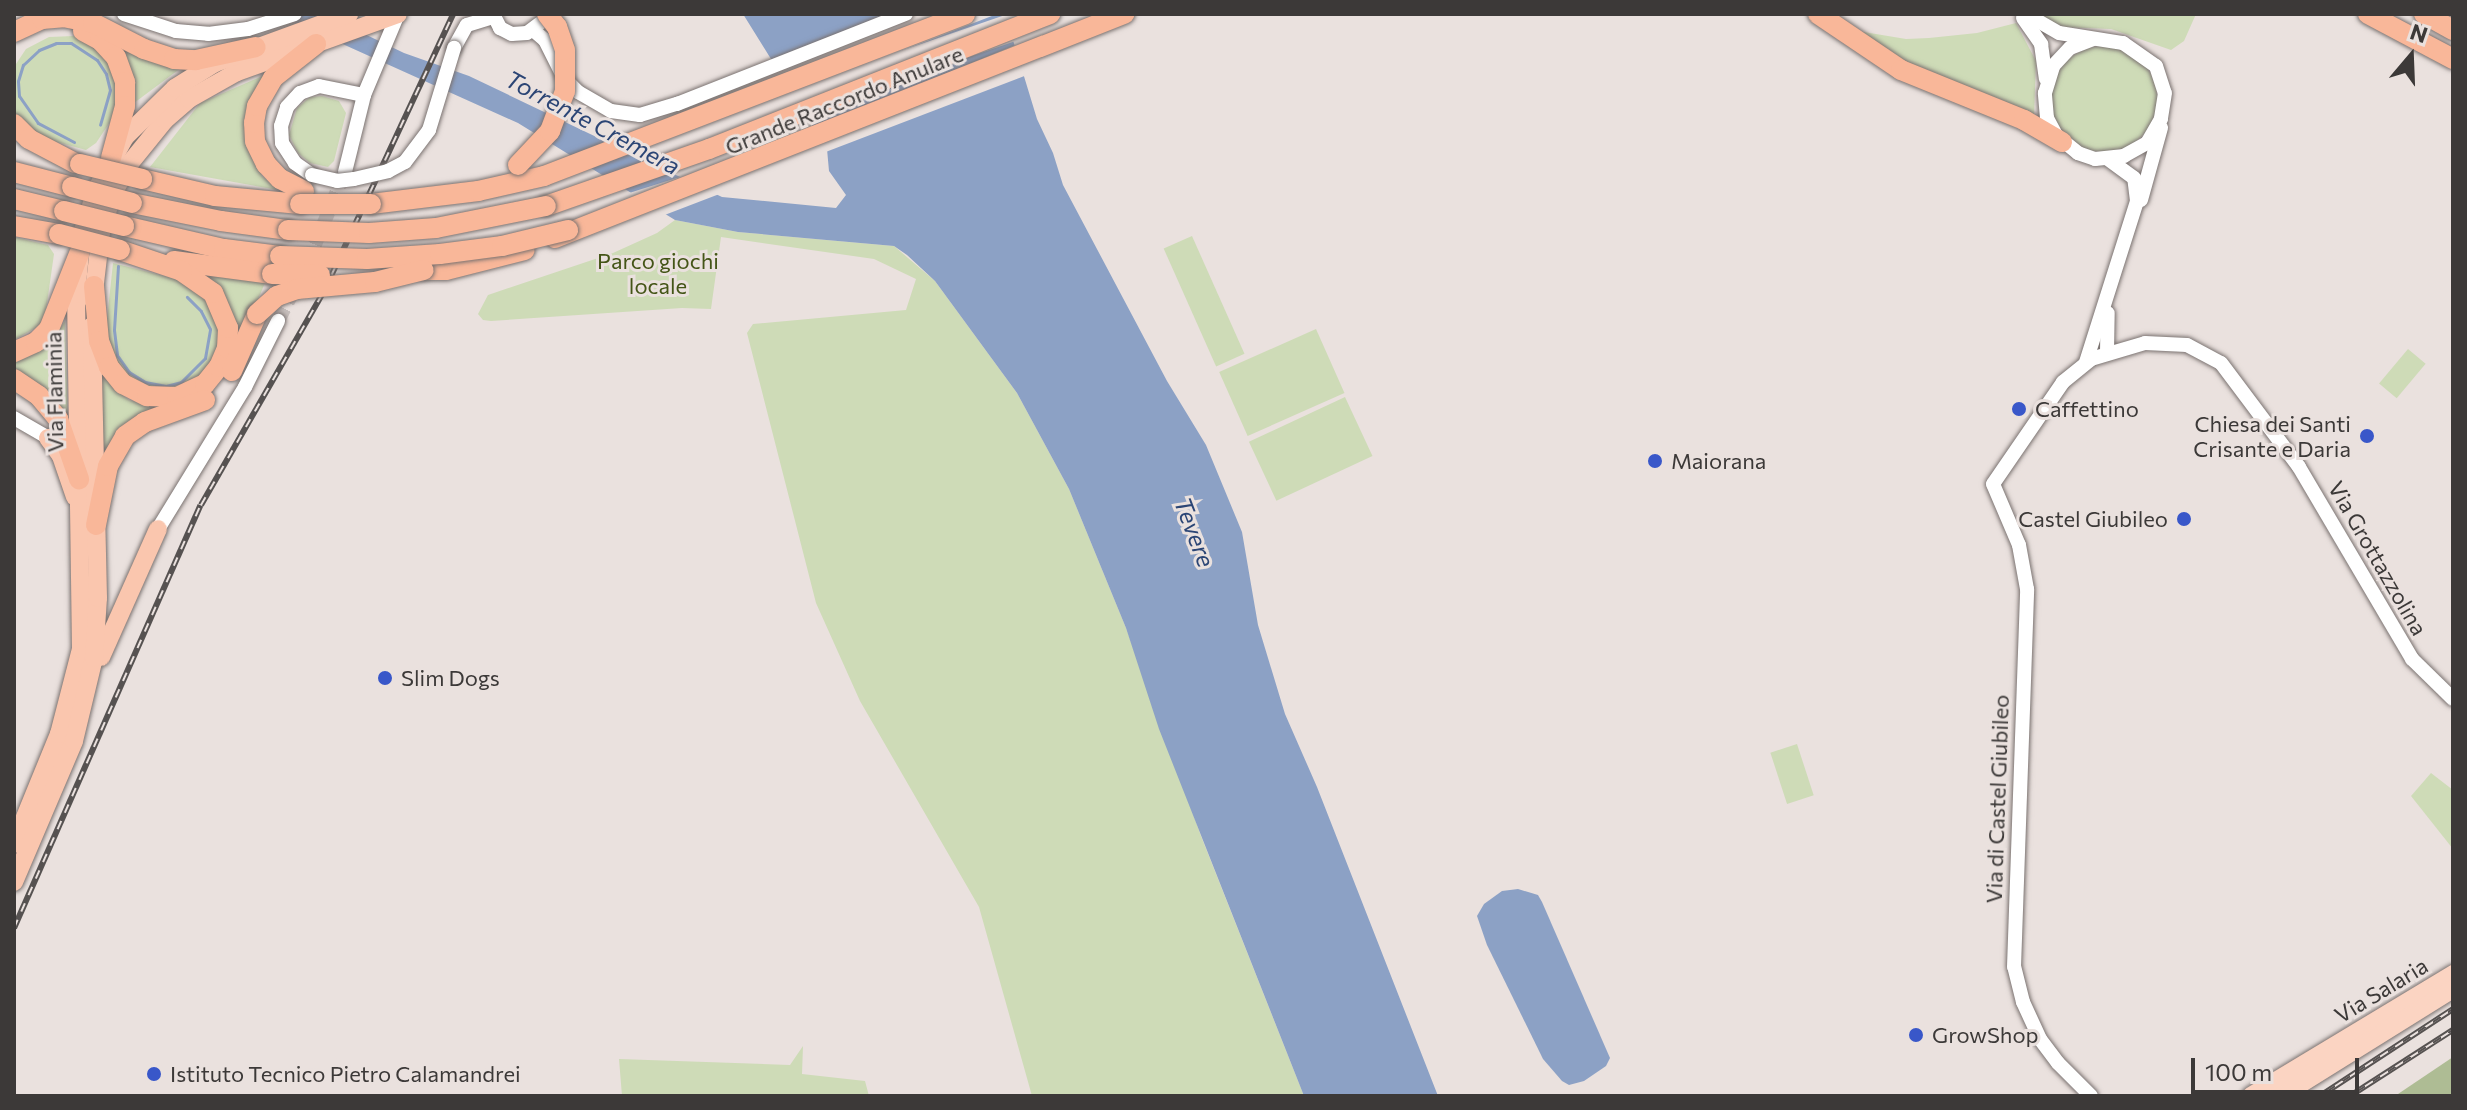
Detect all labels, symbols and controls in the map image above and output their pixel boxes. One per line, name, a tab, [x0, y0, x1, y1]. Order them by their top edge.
north arrow	[2371, 16, 2451, 96]
text: N	[2407, 17, 2431, 48]
street label: Grande Raccordo Anulare	[721, 40, 967, 160]
water label: Torrente Cremera	[501, 64, 685, 180]
park label: Parco giochi locale	[597, 247, 719, 298]
street label: Via Flaminia	[40, 331, 68, 453]
place label: Caffettino	[2035, 396, 2139, 422]
marker: Caffettino	[2010, 400, 2028, 418]
place label: Chiesa dei Santi Crisante e Daria	[2193, 410, 2351, 462]
marker: Chiesa dei Santi Crisante e Daria	[2358, 427, 2376, 445]
place label: Maiorana	[1671, 448, 1766, 474]
marker: Maiorana	[1646, 452, 1664, 470]
street label: Via Grottazzolina	[2323, 476, 2433, 640]
water label: Tevere	[1169, 493, 1221, 571]
place label: Castel Giubileo	[2018, 506, 2168, 532]
marker: Castel Giubileo	[2175, 510, 2193, 528]
place label: Slim Dogs	[401, 665, 500, 691]
marker: Slim Dogs	[376, 669, 394, 687]
street label: Via di Castel Giubileo	[1980, 694, 2014, 904]
street label: Via Salaria	[2330, 952, 2432, 1028]
place label: GrowShop	[1932, 1022, 2039, 1048]
marker: GrowShop	[1907, 1026, 1925, 1044]
scale bar	[2195, 1042, 2363, 1092]
text: 100 m	[2205, 1057, 2272, 1086]
place label: Istituto Tecnico Pietro Calamandrei	[170, 1061, 521, 1087]
marker: Istituto Tecnico Pietro Calamandrei	[145, 1065, 163, 1083]

